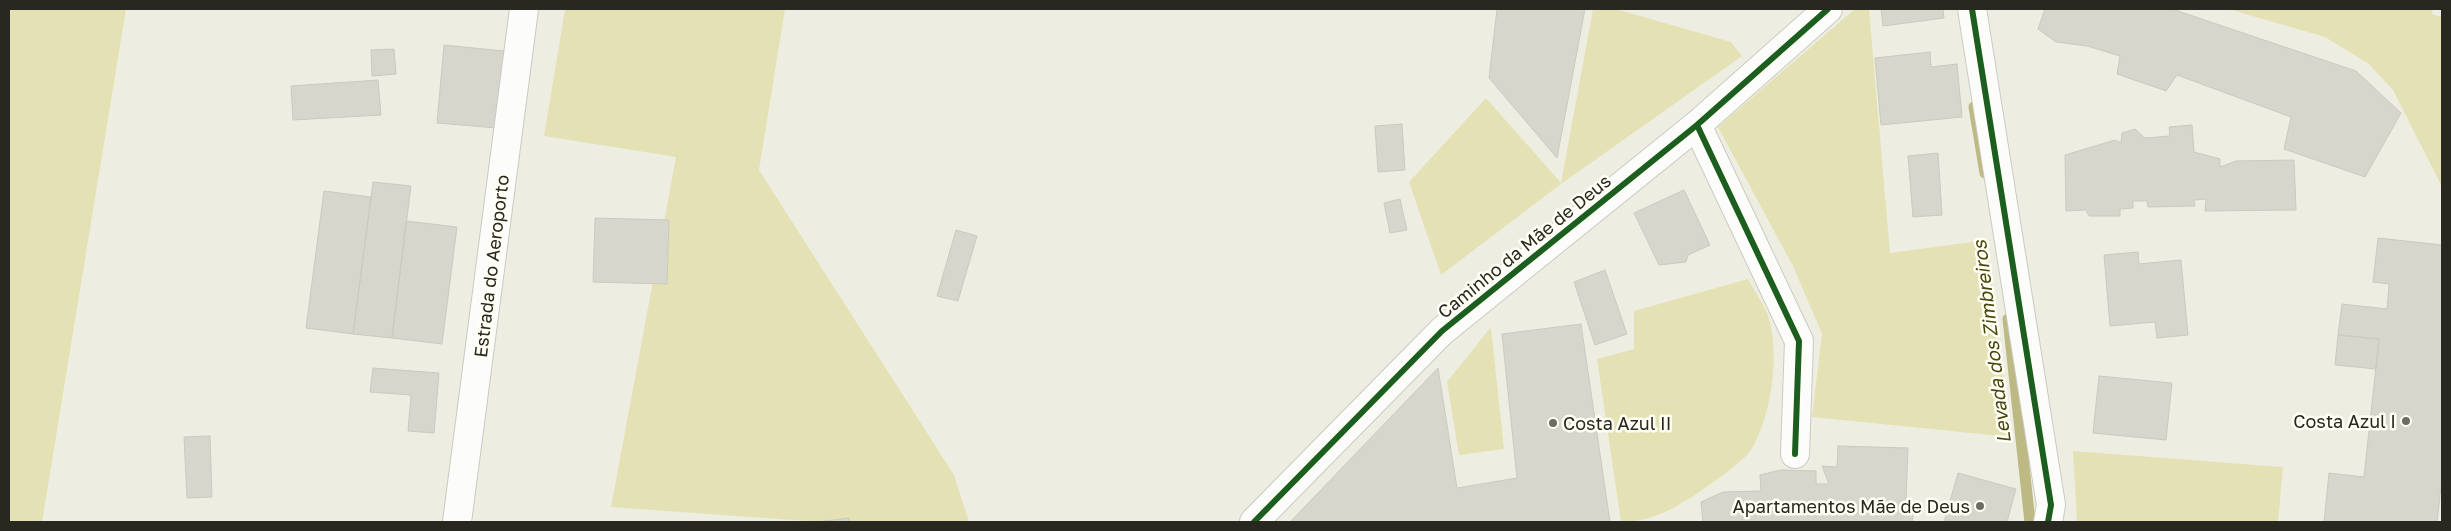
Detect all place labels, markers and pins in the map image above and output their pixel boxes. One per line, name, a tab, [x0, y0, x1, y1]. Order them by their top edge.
place label: Costa Azul I	[2293, 410, 2396, 432]
place label: Costa Azul II	[1563, 412, 1671, 434]
marker: Costa Azul I	[2400, 415, 2412, 427]
marker: Costa Azul II	[1547, 417, 1559, 429]
place label: Apartamentos Mãe de Deus	[1733, 495, 1970, 517]
marker: Apartamentos Mãe de Deus	[1974, 500, 1986, 512]

